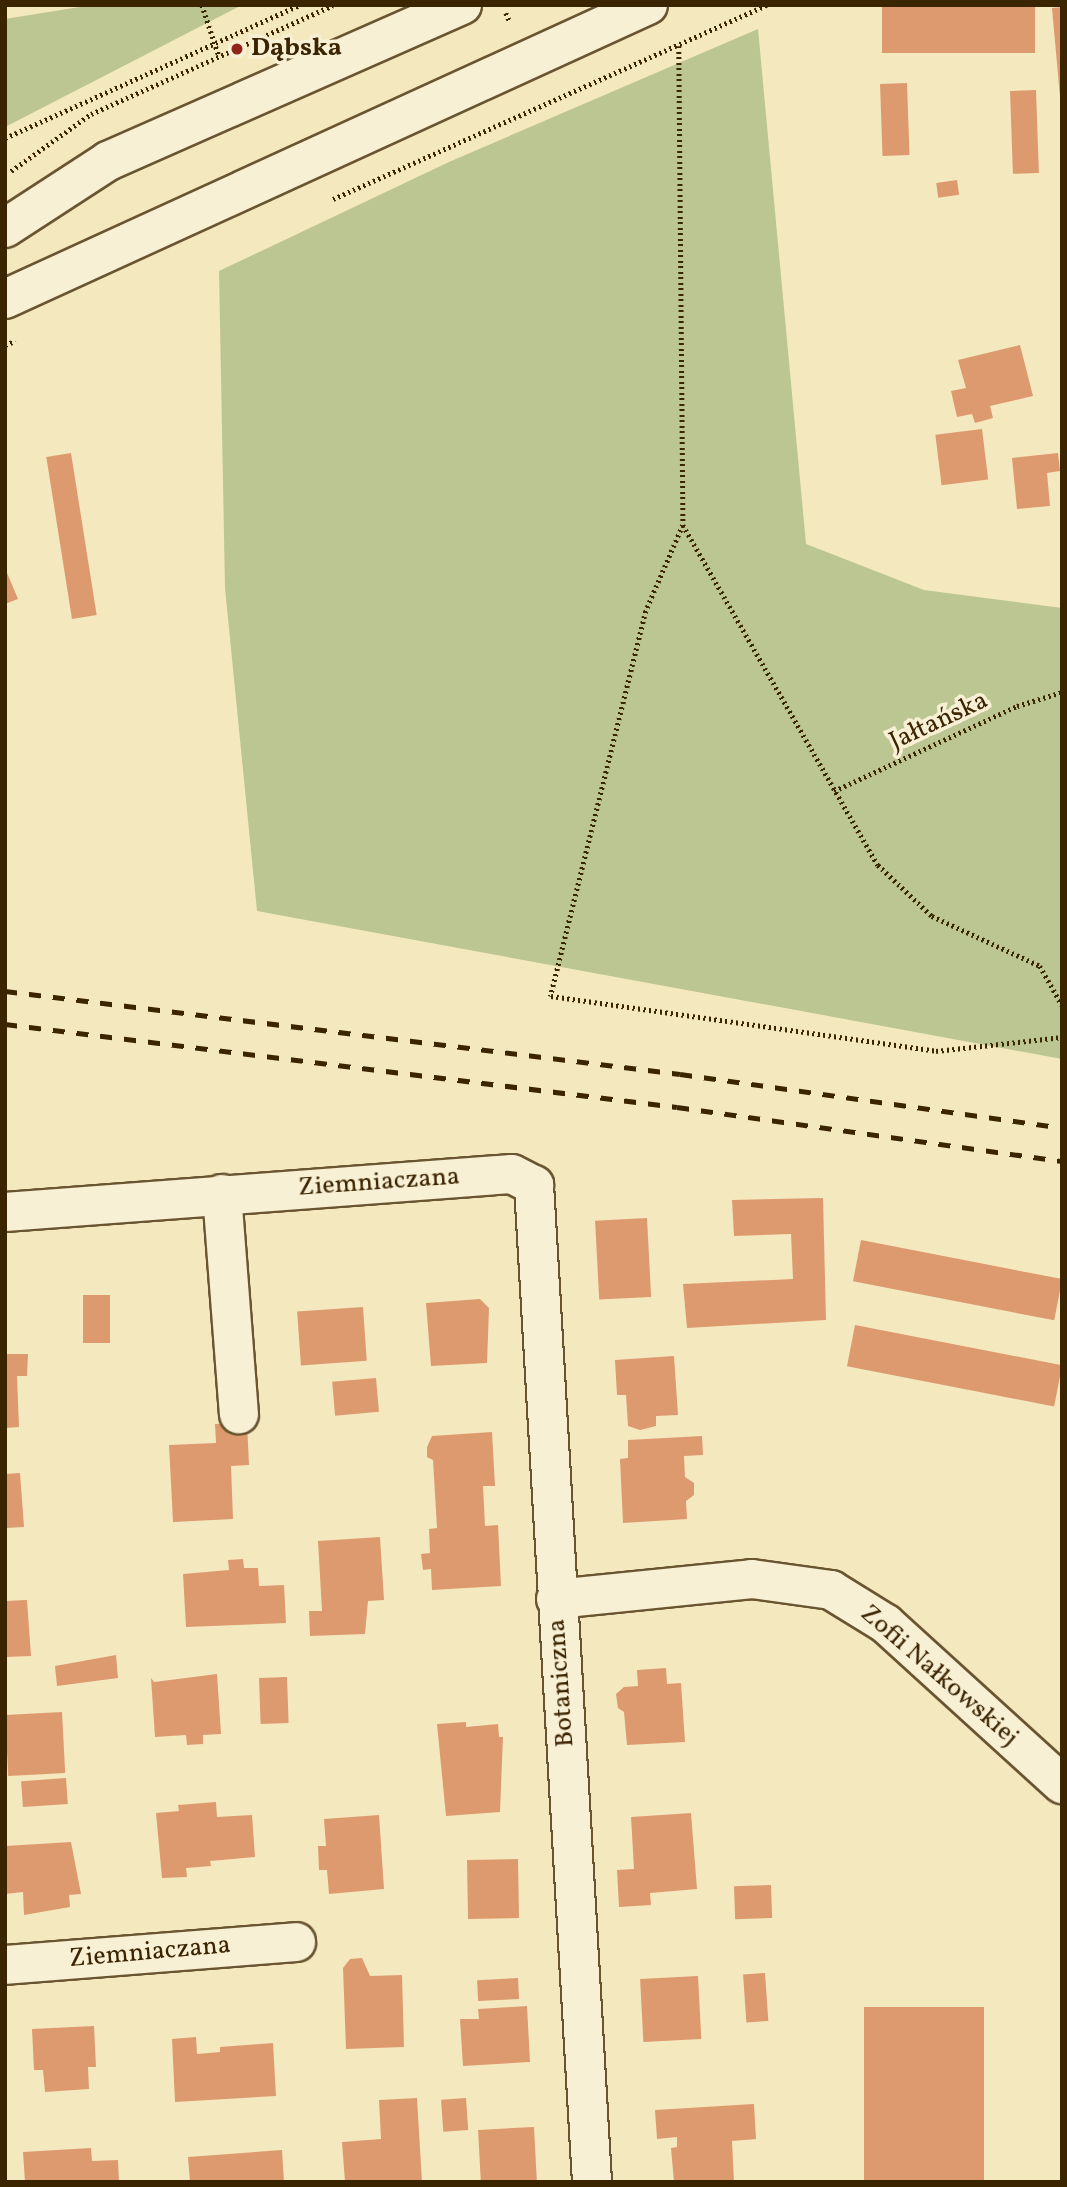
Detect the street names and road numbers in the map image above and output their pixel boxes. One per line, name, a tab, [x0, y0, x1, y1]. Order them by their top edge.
street label: Jałtańska	[885, 686, 993, 758]
street label: Ziemniaczana	[297, 1162, 461, 1204]
street label: Zofii Nałkowskiej	[853, 1599, 1025, 1753]
street label: Botaniczna	[542, 1618, 582, 1748]
street label: Ziemniaczana	[68, 1930, 232, 1976]

